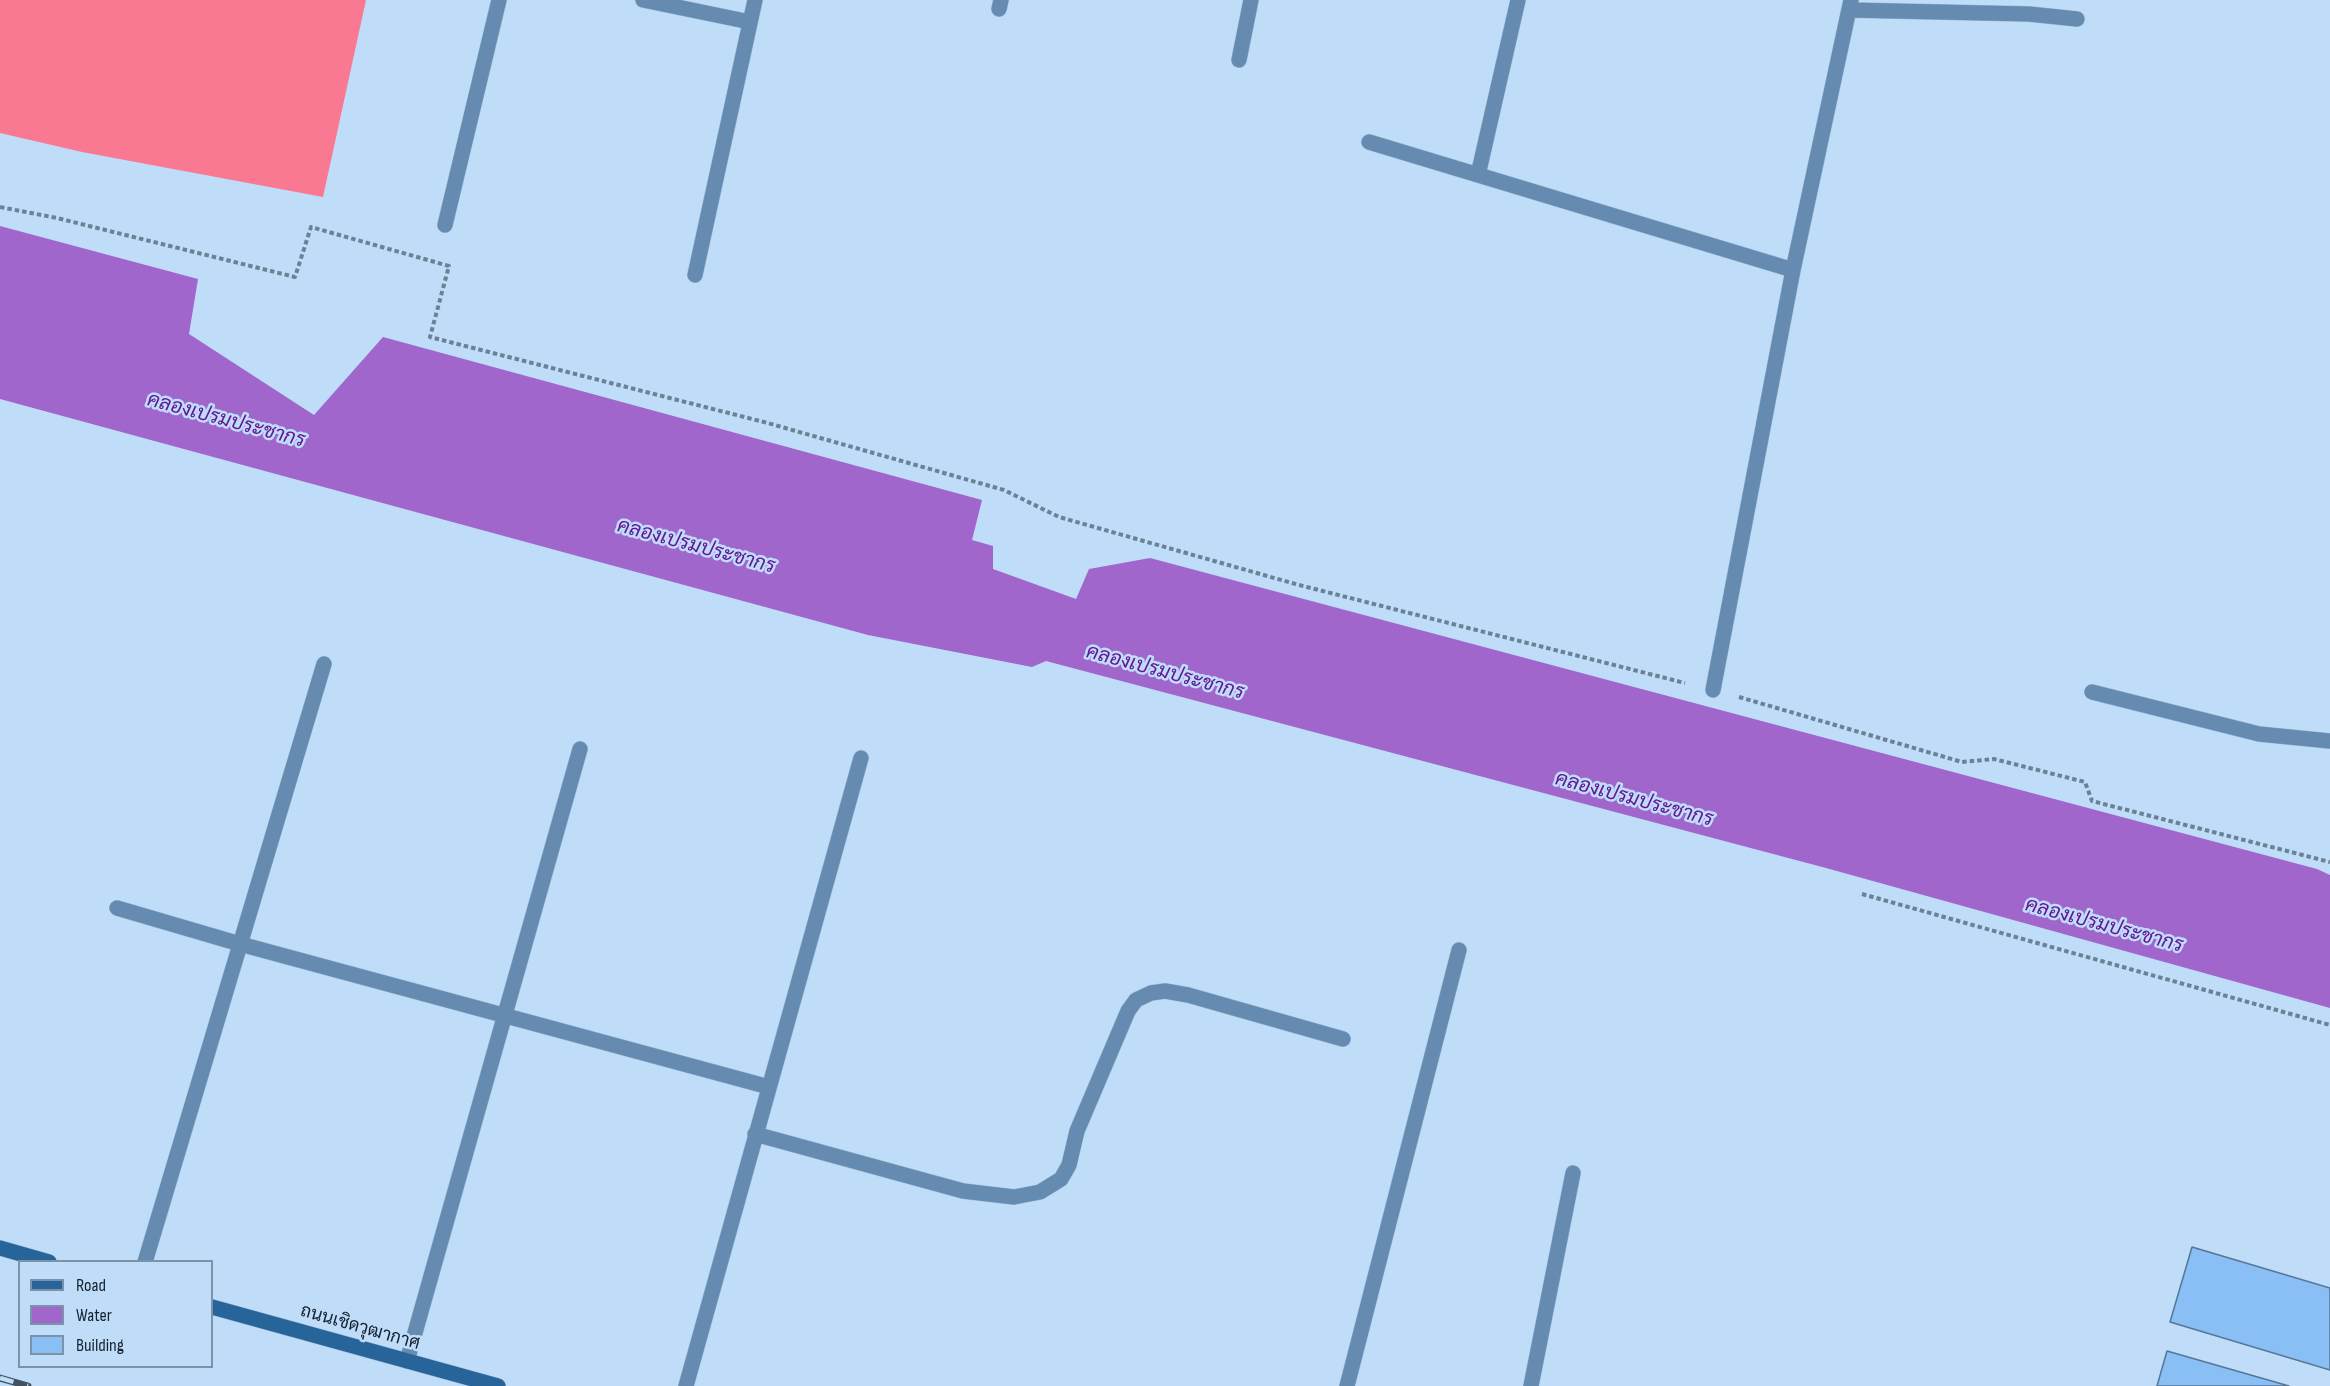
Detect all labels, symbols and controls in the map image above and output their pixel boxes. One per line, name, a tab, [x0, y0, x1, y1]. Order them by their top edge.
water label: คลองเปรมประชากร	[145, 388, 307, 454]
water label: คลองเปรมประชากร	[615, 514, 777, 580]
water label: คลองเปรมประชากร	[1084, 640, 1246, 706]
water label: คลองเปรมประชากร	[1553, 767, 1715, 833]
water label: คลองเปรมประชากร	[2023, 893, 2185, 959]
legend	[18, 1260, 213, 1368]
text: Road	[76, 1275, 106, 1296]
street label: ถนนเชิดวุฒากาศ	[298, 1301, 422, 1355]
text: Water	[76, 1305, 112, 1326]
text: Building	[76, 1335, 124, 1356]

